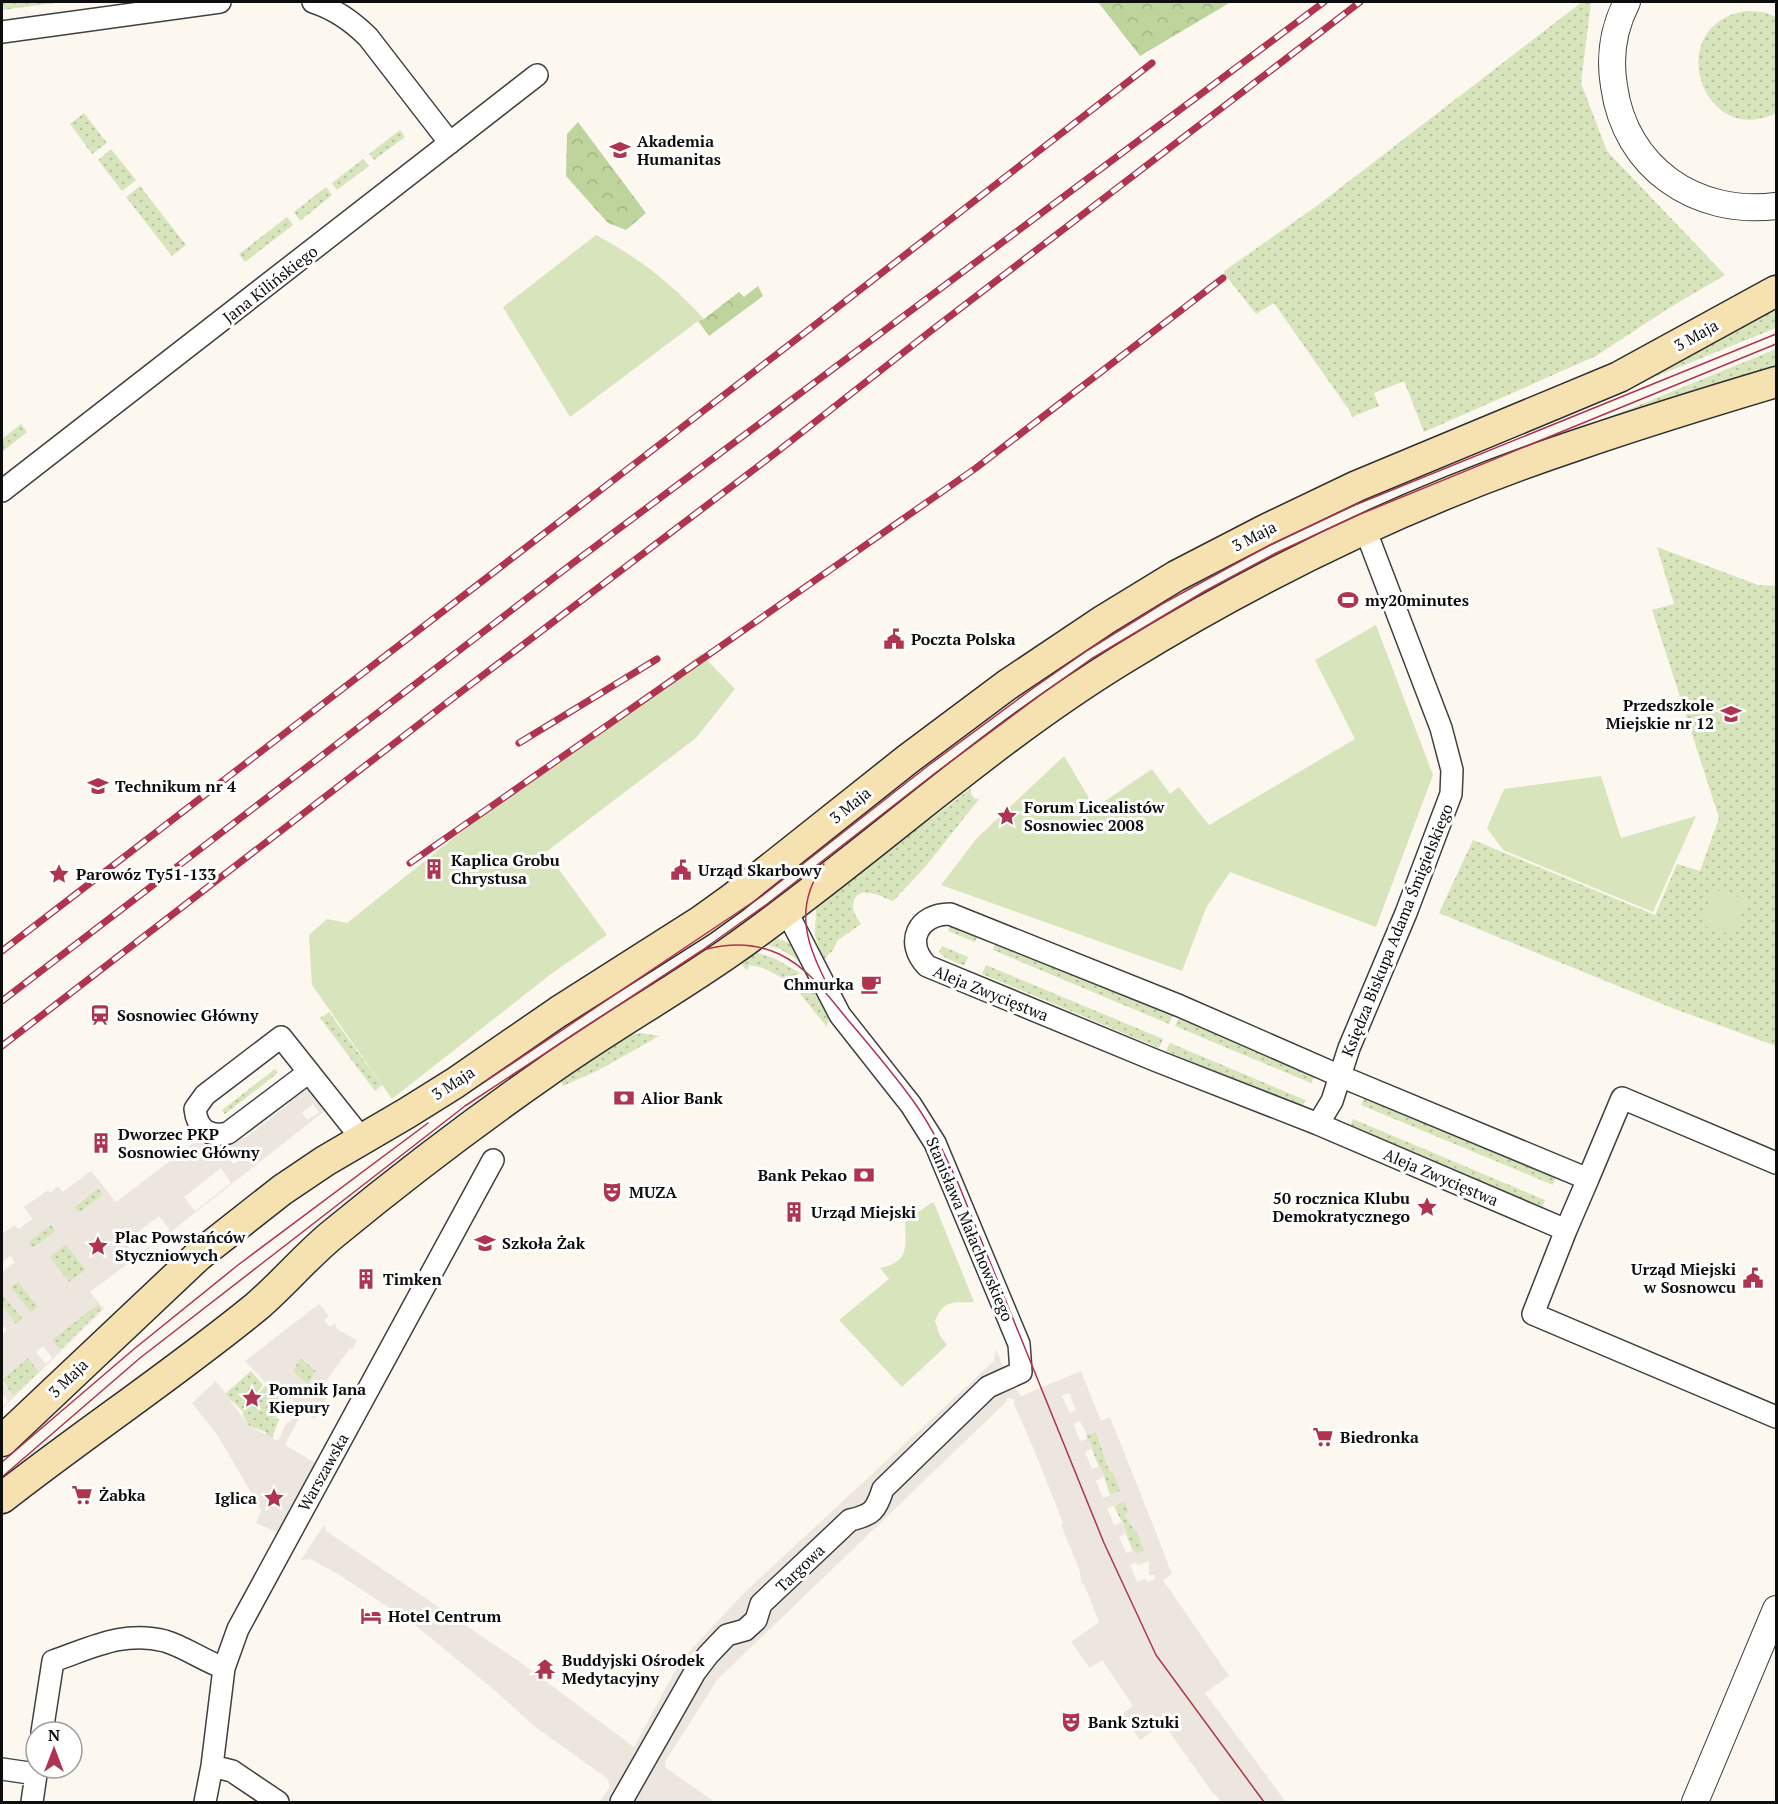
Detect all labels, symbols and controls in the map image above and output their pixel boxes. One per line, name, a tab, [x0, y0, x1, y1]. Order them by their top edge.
place label: Akademia Humanitas	[637, 130, 721, 170]
school or university icon: Akademia Humanitas	[608, 138, 632, 162]
street label: Jana Kilińskiego	[218, 240, 322, 328]
street label: 3 Maja	[1670, 314, 1722, 356]
street label: 3 Maja	[1228, 516, 1280, 556]
sports icon: my20minutes	[1336, 588, 1360, 612]
place label: my20minutes	[1365, 589, 1469, 611]
public building icon: Poczta Polska	[882, 627, 906, 651]
place label: Poczta Polska	[911, 628, 1016, 650]
place label: Przedszkole Miejskie nr 12	[1606, 694, 1714, 734]
school or university icon: Przedszkole Miejskie nr 12	[1719, 702, 1743, 726]
school or university icon: Technikum nr 4	[86, 774, 110, 798]
place label: Technikum nr 4	[115, 775, 236, 797]
street label: 3 Maja	[825, 782, 875, 828]
place label: Forum Licealistów Sosnowiec 2008	[1024, 796, 1165, 836]
street label: Księdza Biskupa Adama Śmigielskiego	[1336, 800, 1458, 1060]
place icon: Forum Licealistów Sosnowiec 2008	[995, 804, 1019, 828]
place label: Kaplica Grobu Chrystusa	[451, 849, 560, 889]
building icon: Kaplica Grobu Chrystusa	[422, 857, 446, 881]
public building icon: Urząd Skarbowy	[669, 858, 693, 882]
place label: Urząd Skarbowy	[698, 859, 822, 881]
place icon: Parowóz Ty51-133	[47, 862, 71, 886]
place label: Parowóz Ty51-133	[76, 863, 216, 885]
street label: Aleja Zwycięstwa	[930, 960, 1052, 1026]
cafe icon: Chmurka	[859, 972, 883, 996]
place label: Chmurka	[783, 973, 854, 995]
station icon: Sosnowiec Główny	[88, 1003, 112, 1027]
place label: Sosnowiec Główny	[117, 1004, 259, 1026]
street label: 3 Maja	[427, 1061, 479, 1105]
bank icon: Alior Bank	[612, 1086, 636, 1110]
place label: Alior Bank	[641, 1087, 724, 1109]
place label: Dworzec PKP Sosnowiec Główny	[118, 1123, 260, 1163]
building icon: Dworzec PKP Sosnowiec Główny	[89, 1131, 113, 1155]
street label: Stanisława Małachowskiego	[921, 1133, 1019, 1325]
street label: Aleja Zwycięstwa	[1380, 1143, 1502, 1211]
bank icon: Bank Pekao	[852, 1163, 876, 1187]
place label: Bank Pekao	[758, 1164, 847, 1186]
theatre icon: MUZA	[600, 1180, 624, 1204]
place label: MUZA	[629, 1181, 677, 1203]
place label: 50 rocznica Klubu Demokratycznego	[1273, 1187, 1410, 1227]
place icon: 50 rocznica Klubu Demokratycznego	[1415, 1195, 1439, 1219]
building icon: Urząd Miejski	[782, 1200, 806, 1224]
place label: Urząd Miejski	[811, 1201, 916, 1223]
place label: Plac Powstańców Styczniowych	[115, 1226, 246, 1266]
school or university icon: Szkoła Żak	[473, 1231, 497, 1255]
place label: Szkoła Żak	[502, 1232, 586, 1254]
place icon: Plac Powstańców Styczniowych	[86, 1234, 110, 1258]
place label: Urząd Miejski w Sosnowcu	[1631, 1258, 1736, 1298]
public building icon: Urząd Miejski w Sosnowcu	[1741, 1266, 1765, 1290]
building icon: Timken	[354, 1267, 378, 1291]
place label: Timken	[383, 1268, 442, 1290]
street label: 3 Maja	[43, 1354, 93, 1402]
place label: Pomnik Jana Kiepury	[269, 1378, 366, 1418]
place icon: Pomnik Jana Kiepury	[240, 1386, 264, 1410]
supermarket icon: Biedronka	[1311, 1425, 1335, 1449]
place label: Biedronka	[1340, 1426, 1419, 1448]
street label: Warszawska	[293, 1429, 353, 1515]
supermarket icon: Żabka	[70, 1483, 94, 1507]
place label: Żabka	[99, 1484, 146, 1506]
place icon: Iglica	[262, 1486, 286, 1510]
place label: Iglica	[215, 1487, 257, 1509]
street label: Targowa	[771, 1539, 829, 1597]
hotel icon: Hotel Centrum	[359, 1604, 383, 1628]
place label: Hotel Centrum	[388, 1605, 502, 1627]
place label: Buddyjski Ośrodek Medytacyjny	[562, 1649, 705, 1689]
temple icon: Buddyjski Ośrodek Medytacyjny	[533, 1657, 557, 1681]
theatre icon: Bank Sztuki	[1059, 1710, 1083, 1734]
place label: Bank Sztuki	[1088, 1711, 1179, 1733]
north arrow	[24, 1720, 84, 1780]
text: N	[48, 1724, 60, 1746]

